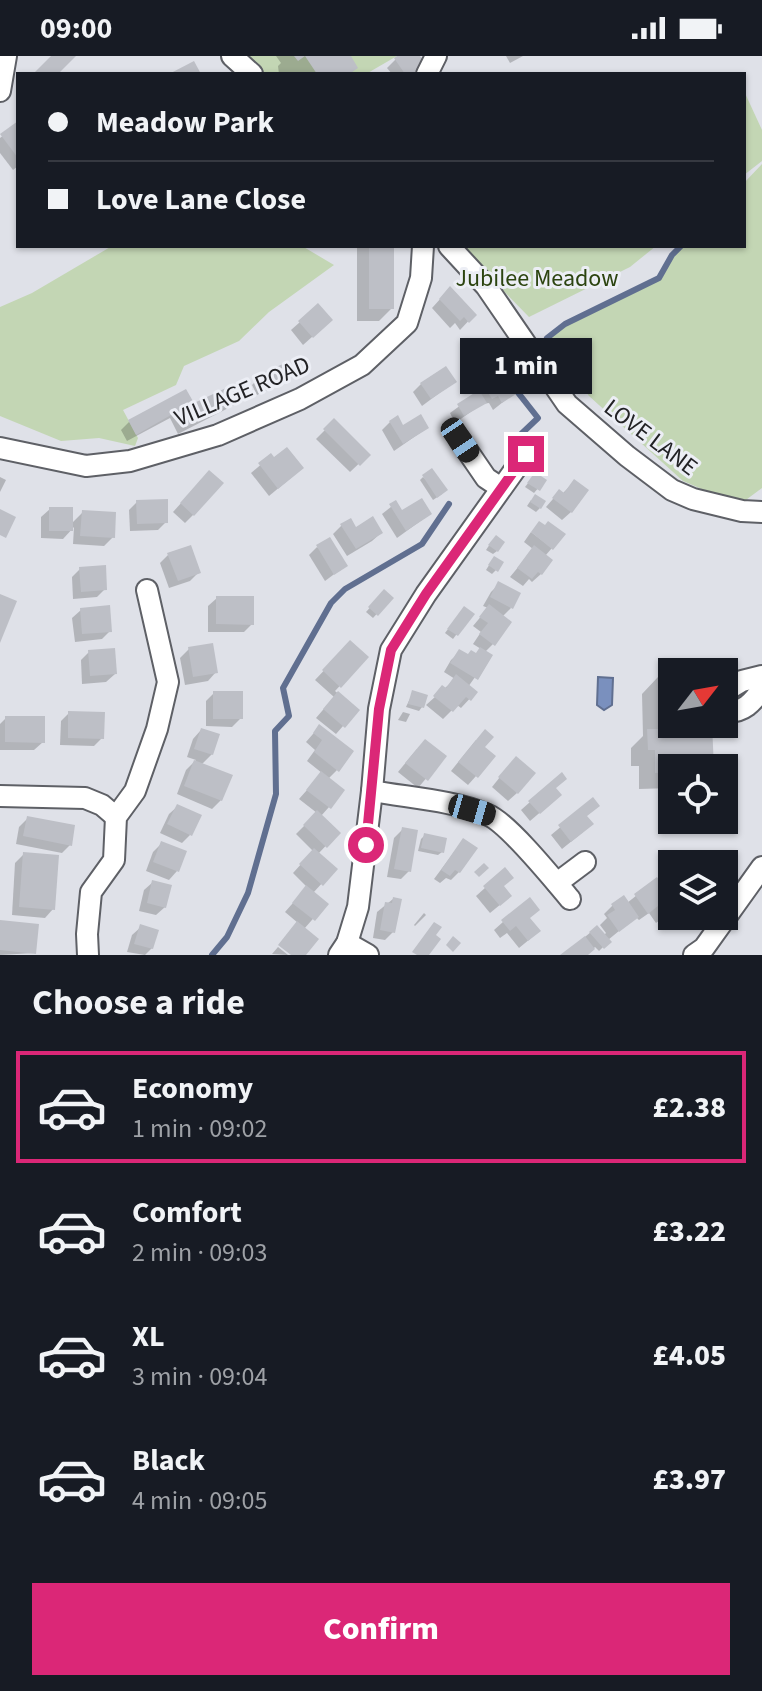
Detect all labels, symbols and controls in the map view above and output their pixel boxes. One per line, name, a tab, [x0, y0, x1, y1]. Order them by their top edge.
text: 09:00	[40, 7, 112, 50]
text: Meadow Park	[96, 101, 274, 144]
text: Love Lane Close	[96, 178, 306, 221]
park label: Jubilee Meadow	[455, 261, 619, 296]
callout: 1 min	[460, 338, 592, 394]
street label: VILLAGE ROAD	[169, 347, 315, 436]
text: 1 min	[494, 347, 558, 384]
street label: LOVE LANE	[596, 390, 705, 484]
car	[437, 413, 483, 467]
route end	[508, 436, 544, 472]
north arrow	[658, 658, 738, 738]
map controls	[658, 658, 738, 930]
button: locate	[658, 754, 738, 834]
car	[446, 792, 498, 828]
route start	[348, 827, 384, 863]
button: layers	[658, 850, 738, 930]
text: Choose a ride	[32, 977, 245, 1028]
text: Economy	[132, 1067, 253, 1110]
icon: car	[36, 1071, 108, 1143]
text: £2.38	[653, 1086, 726, 1129]
text: 1 min · 09:02	[132, 1110, 267, 1147]
text: Comfort	[132, 1191, 242, 1234]
icon: car	[36, 1195, 108, 1267]
text: £3.22	[653, 1210, 726, 1253]
text: 2 min · 09:03	[132, 1234, 267, 1271]
text: XL	[132, 1315, 165, 1358]
icon: car	[36, 1319, 108, 1391]
text: £4.05	[653, 1334, 726, 1377]
text: 3 min · 09:04	[132, 1358, 267, 1395]
text: Black	[132, 1439, 205, 1482]
icon: car	[36, 1443, 108, 1515]
text: £3.97	[653, 1458, 726, 1501]
text: 4 min · 09:05	[132, 1482, 267, 1519]
button: Confirm	[32, 1583, 730, 1675]

